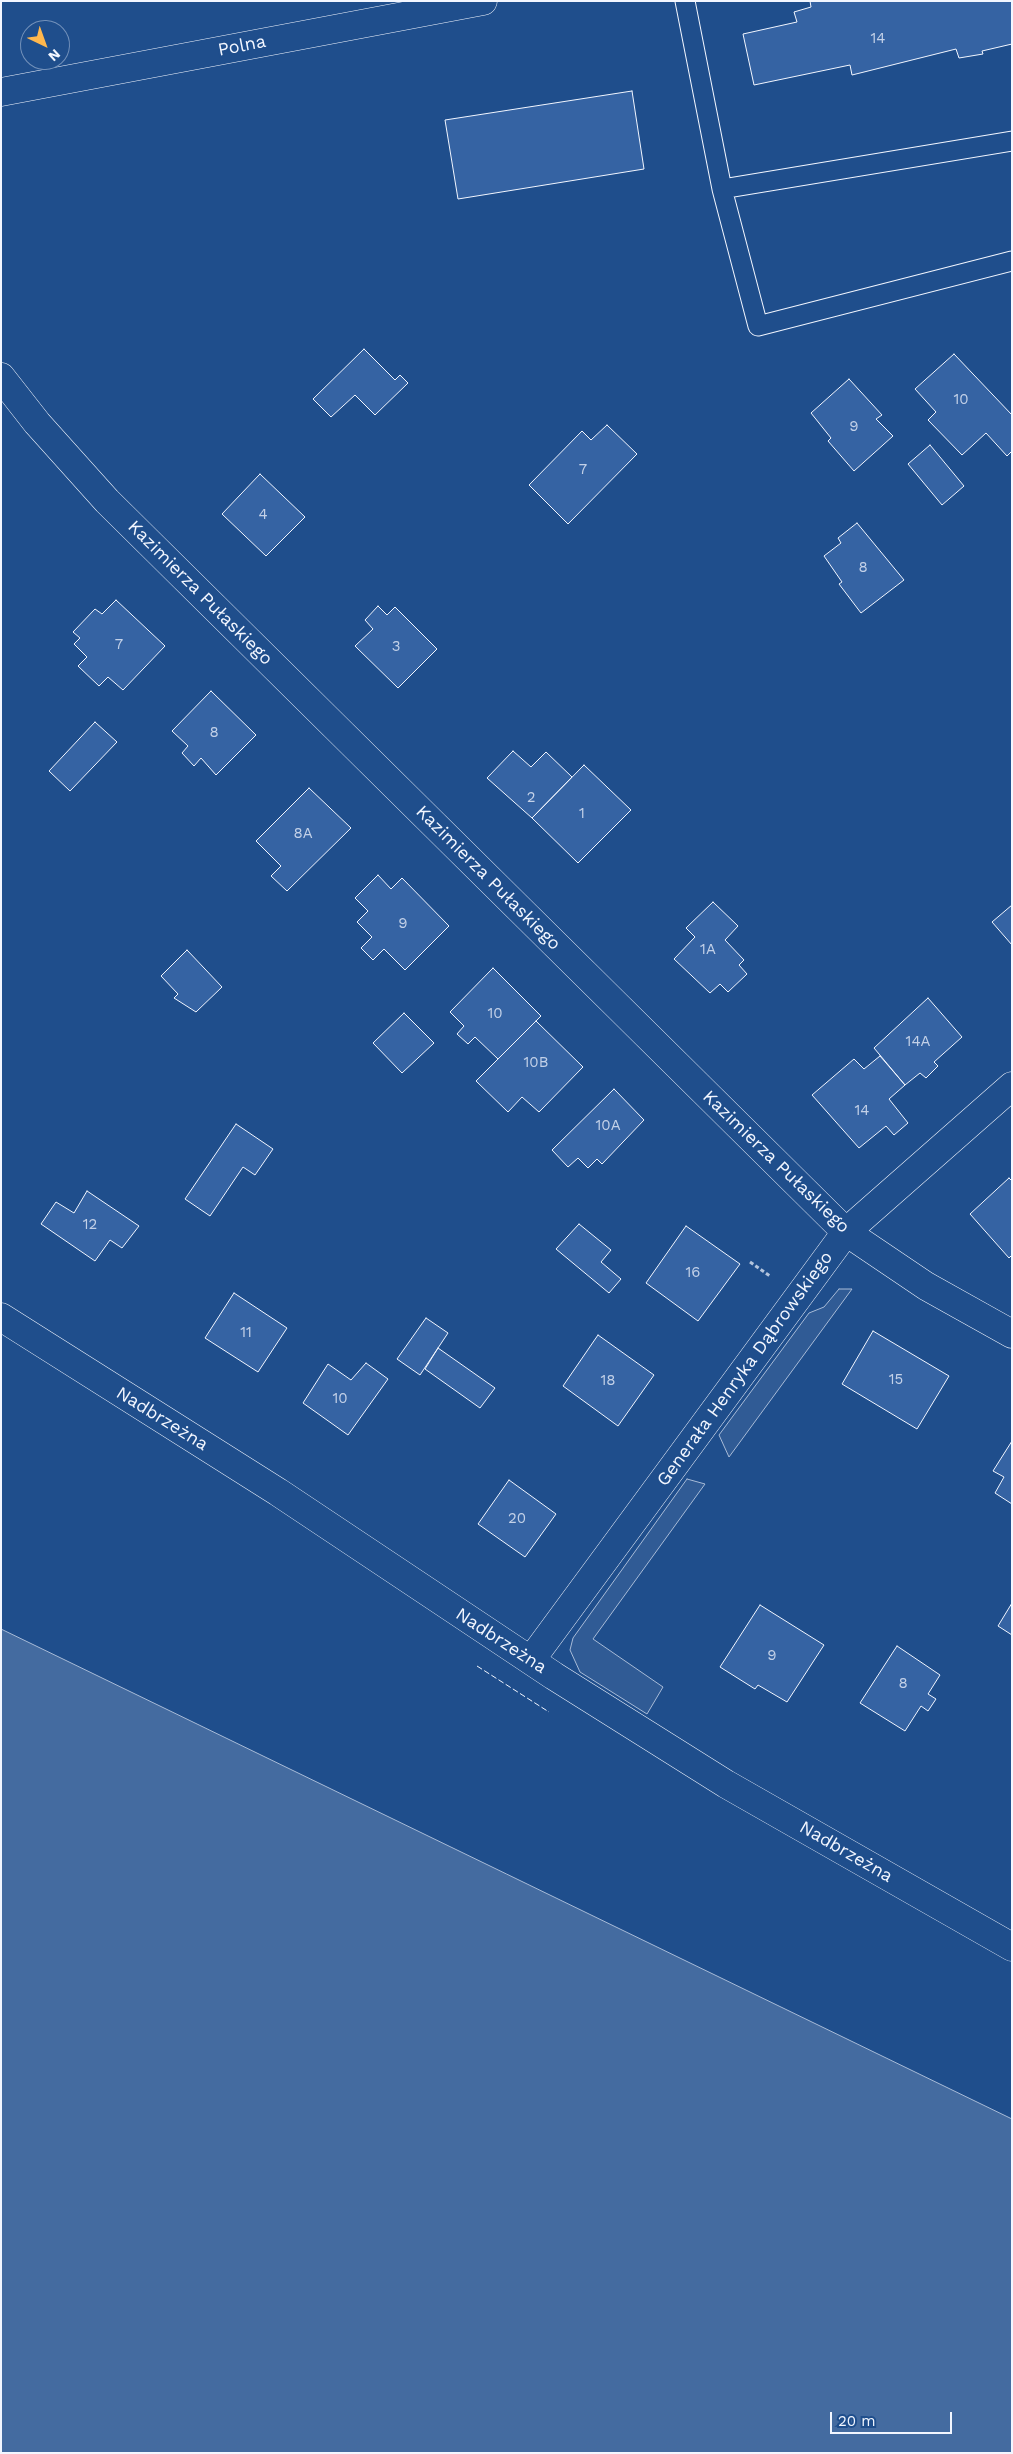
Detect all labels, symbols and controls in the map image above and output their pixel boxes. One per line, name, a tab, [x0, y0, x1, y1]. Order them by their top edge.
north arrow	[20, 20, 70, 70]
house number: 14	[870, 30, 886, 48]
street label: Polna	[216, 31, 268, 61]
text: N	[45, 46, 64, 65]
house number: 10	[953, 391, 969, 409]
house number: 9	[849, 418, 859, 436]
house number: 7	[579, 461, 587, 479]
house number: 4	[258, 506, 268, 524]
street label: Kazimierza Pułaskiego	[123, 516, 277, 670]
house number: 8	[858, 559, 868, 577]
house number: 7	[115, 636, 123, 654]
house number: 3	[392, 638, 400, 656]
house number: 8	[209, 724, 219, 742]
house number: 2	[527, 789, 535, 807]
street label: Kazimierza Pułaskiego	[411, 801, 565, 955]
house number: 1	[579, 805, 585, 823]
house number: 8A	[293, 825, 313, 843]
house number: 9	[398, 915, 408, 933]
house number: 1A	[700, 941, 716, 959]
house number: 10	[487, 1005, 503, 1023]
house number: 14A	[906, 1033, 930, 1051]
house number: 10B	[524, 1054, 548, 1072]
street label: Kazimierza Pułaskiego	[698, 1086, 854, 1238]
house number: 14	[854, 1102, 870, 1120]
house number: 10A	[595, 1117, 621, 1135]
house number: 12	[83, 1216, 97, 1234]
street label: Generała Henryka Dąbrowskiego	[653, 1247, 837, 1491]
house number: 16	[686, 1264, 700, 1282]
house number: 11	[240, 1324, 252, 1342]
house number: 15	[889, 1371, 903, 1389]
house number: 18	[600, 1372, 616, 1390]
street label: Nadbrzeżna	[112, 1382, 212, 1456]
house number: 10	[332, 1390, 348, 1408]
house number: 20	[508, 1510, 526, 1528]
street label: Nadbrzeżna	[452, 1604, 550, 1678]
house number: 9	[767, 1647, 777, 1665]
house number: 8	[898, 1675, 908, 1693]
street label: Nadbrzeżna	[796, 1817, 896, 1887]
scale bar	[833, 2402, 956, 2434]
text: 20 m	[838, 2412, 876, 2430]

